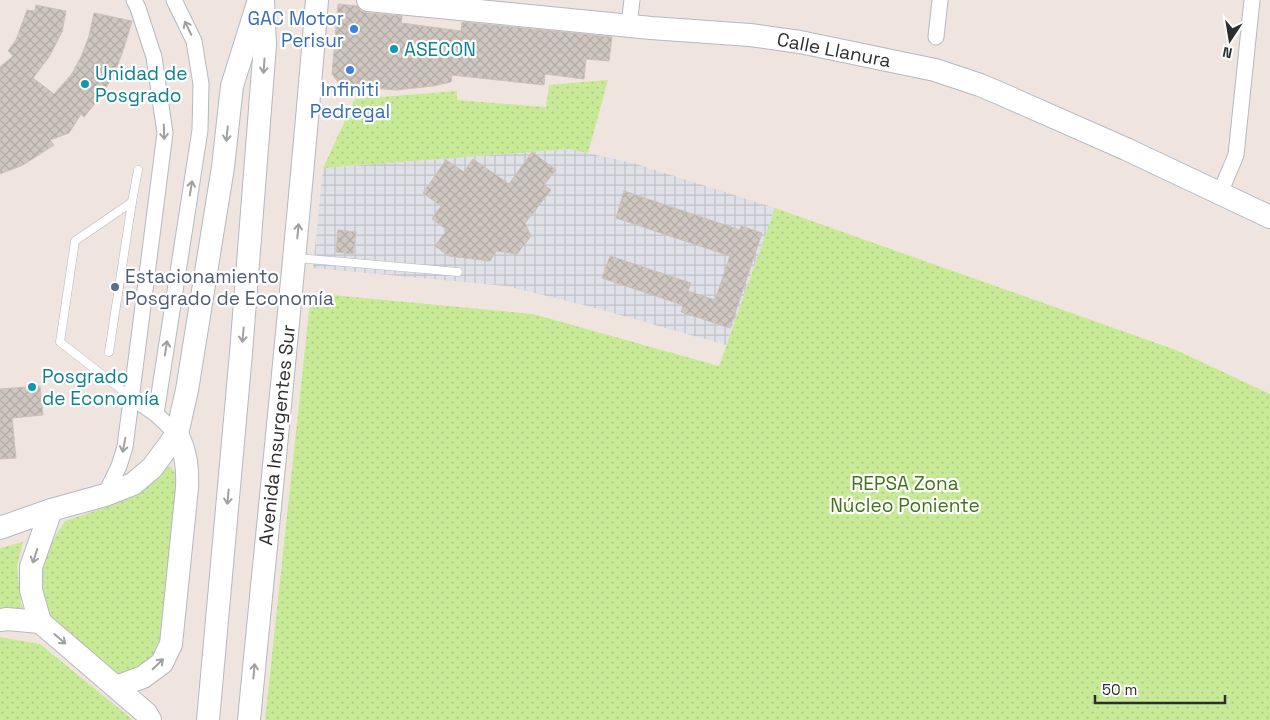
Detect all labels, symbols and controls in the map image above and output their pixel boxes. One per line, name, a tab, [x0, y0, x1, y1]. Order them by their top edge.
place label: GAC Motor Perisur	[247, 6, 344, 53]
north arrow	[1205, 15, 1255, 65]
one-way arrow	[182, 21, 192, 36]
marker: GAC Motor Perisur	[348, 23, 360, 35]
street label: Calle Llanura	[775, 27, 893, 73]
place label: ASECON	[404, 37, 476, 62]
marker: ASECON	[388, 43, 400, 55]
text: N	[1221, 43, 1234, 62]
one-way arrow	[259, 58, 269, 74]
place label: Unidad de Posgrado	[95, 61, 187, 108]
marker: Infiniti Pedregal	[344, 64, 356, 76]
place label: Infiniti Pedregal	[310, 77, 390, 124]
marker: Unidad de Posgrado	[79, 78, 91, 90]
one-way arrow	[159, 123, 169, 139]
one-way arrow	[222, 126, 232, 142]
one-way arrow	[186, 180, 196, 196]
one-way arrow	[293, 224, 303, 240]
place label: Estacionamiento Posgrado de Economía	[125, 264, 334, 311]
marker: Estacionamiento Posgrado de Economía	[109, 281, 121, 293]
street label: Avenida Insurgentes Sur	[253, 323, 301, 547]
one-way arrow	[238, 326, 247, 342]
one-way arrow	[162, 341, 172, 357]
place label: Posgrado de Economía	[42, 364, 160, 411]
marker: Posgrado de Economía	[26, 381, 38, 393]
one-way arrow	[119, 436, 129, 452]
park label: REPSA Zona Núcleo Poniente	[830, 471, 980, 518]
one-way arrow	[224, 488, 233, 504]
one-way arrow	[30, 547, 39, 563]
one-way arrow	[53, 633, 66, 645]
one-way arrow	[152, 658, 164, 670]
one-way arrow	[249, 664, 258, 680]
scale bar	[1095, 672, 1225, 704]
text: 50 m	[1102, 680, 1137, 699]

